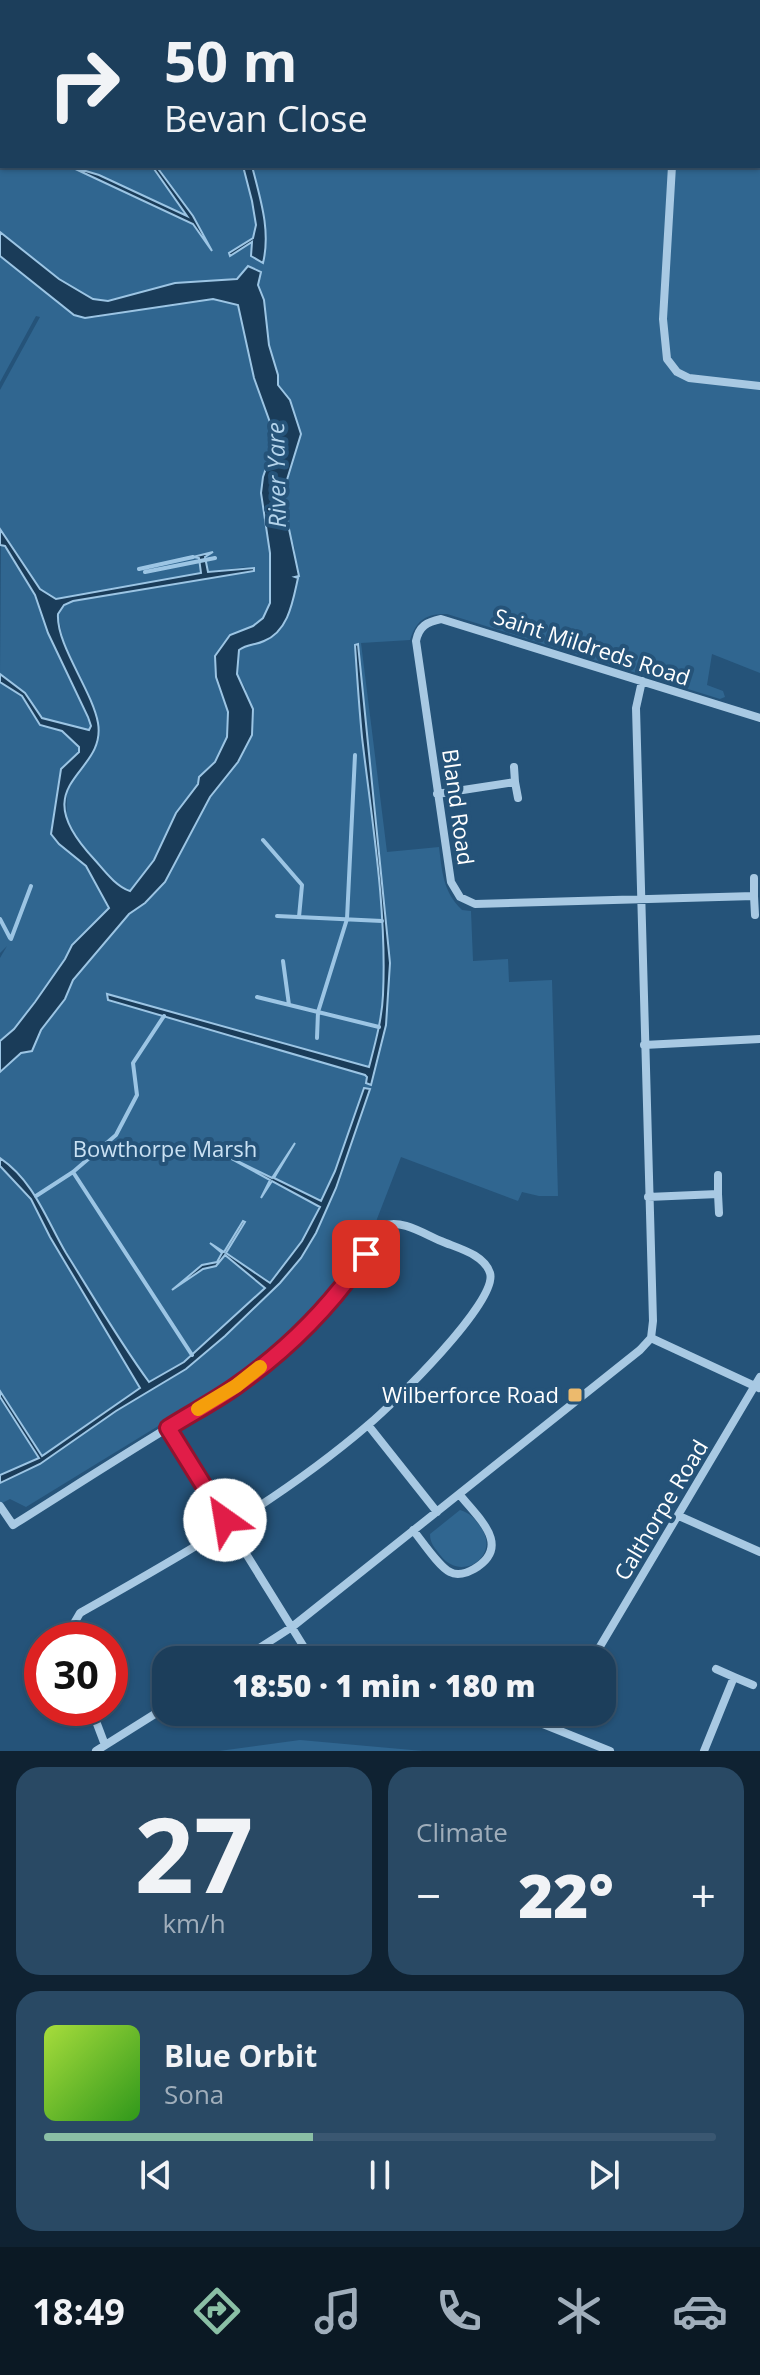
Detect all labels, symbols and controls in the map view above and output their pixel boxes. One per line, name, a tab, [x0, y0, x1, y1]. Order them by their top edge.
text: 50 m	[164, 22, 298, 98]
icon: right	[32, 32, 136, 136]
text: Bevan Close	[164, 94, 368, 143]
water label: River Yare	[258, 422, 293, 528]
street label: Saint Mildreds Road	[490, 600, 694, 692]
street label: Bland Road	[436, 747, 482, 867]
park label: Bowthorpe Marsh	[73, 1133, 257, 1163]
pin	[332, 1220, 400, 1288]
icon: arrive	[344, 1232, 388, 1276]
place label: Wilberforce Road	[382, 1379, 559, 1409]
marker: Wilberforce Road	[566, 1386, 584, 1404]
street label: Calthorpe Road	[606, 1434, 714, 1585]
position arrow	[183, 1478, 267, 1562]
speed limit sign: 30	[24, 1622, 128, 1726]
text: 18:50 · 1 min · 180 m	[232, 1665, 536, 1706]
text: 27	[135, 1782, 253, 1923]
text: Climate	[416, 1814, 508, 1850]
text: 22°	[518, 1854, 614, 1936]
text: −	[416, 1865, 441, 1925]
text: +	[691, 1865, 716, 1925]
text: km/h	[162, 1905, 226, 1941]
text: Blue Orbit	[164, 2035, 317, 2076]
text: Sona	[164, 2076, 224, 2112]
icon: previous	[134, 2153, 178, 2197]
icon: pause	[358, 2153, 402, 2197]
icon: next	[582, 2153, 626, 2197]
icon: directions	[189, 2283, 245, 2339]
icon: music	[310, 2283, 366, 2339]
icon: phone	[431, 2283, 487, 2339]
icon: climate	[551, 2283, 607, 2339]
icon: car	[672, 2283, 728, 2339]
text: 18:49	[32, 2287, 125, 2336]

